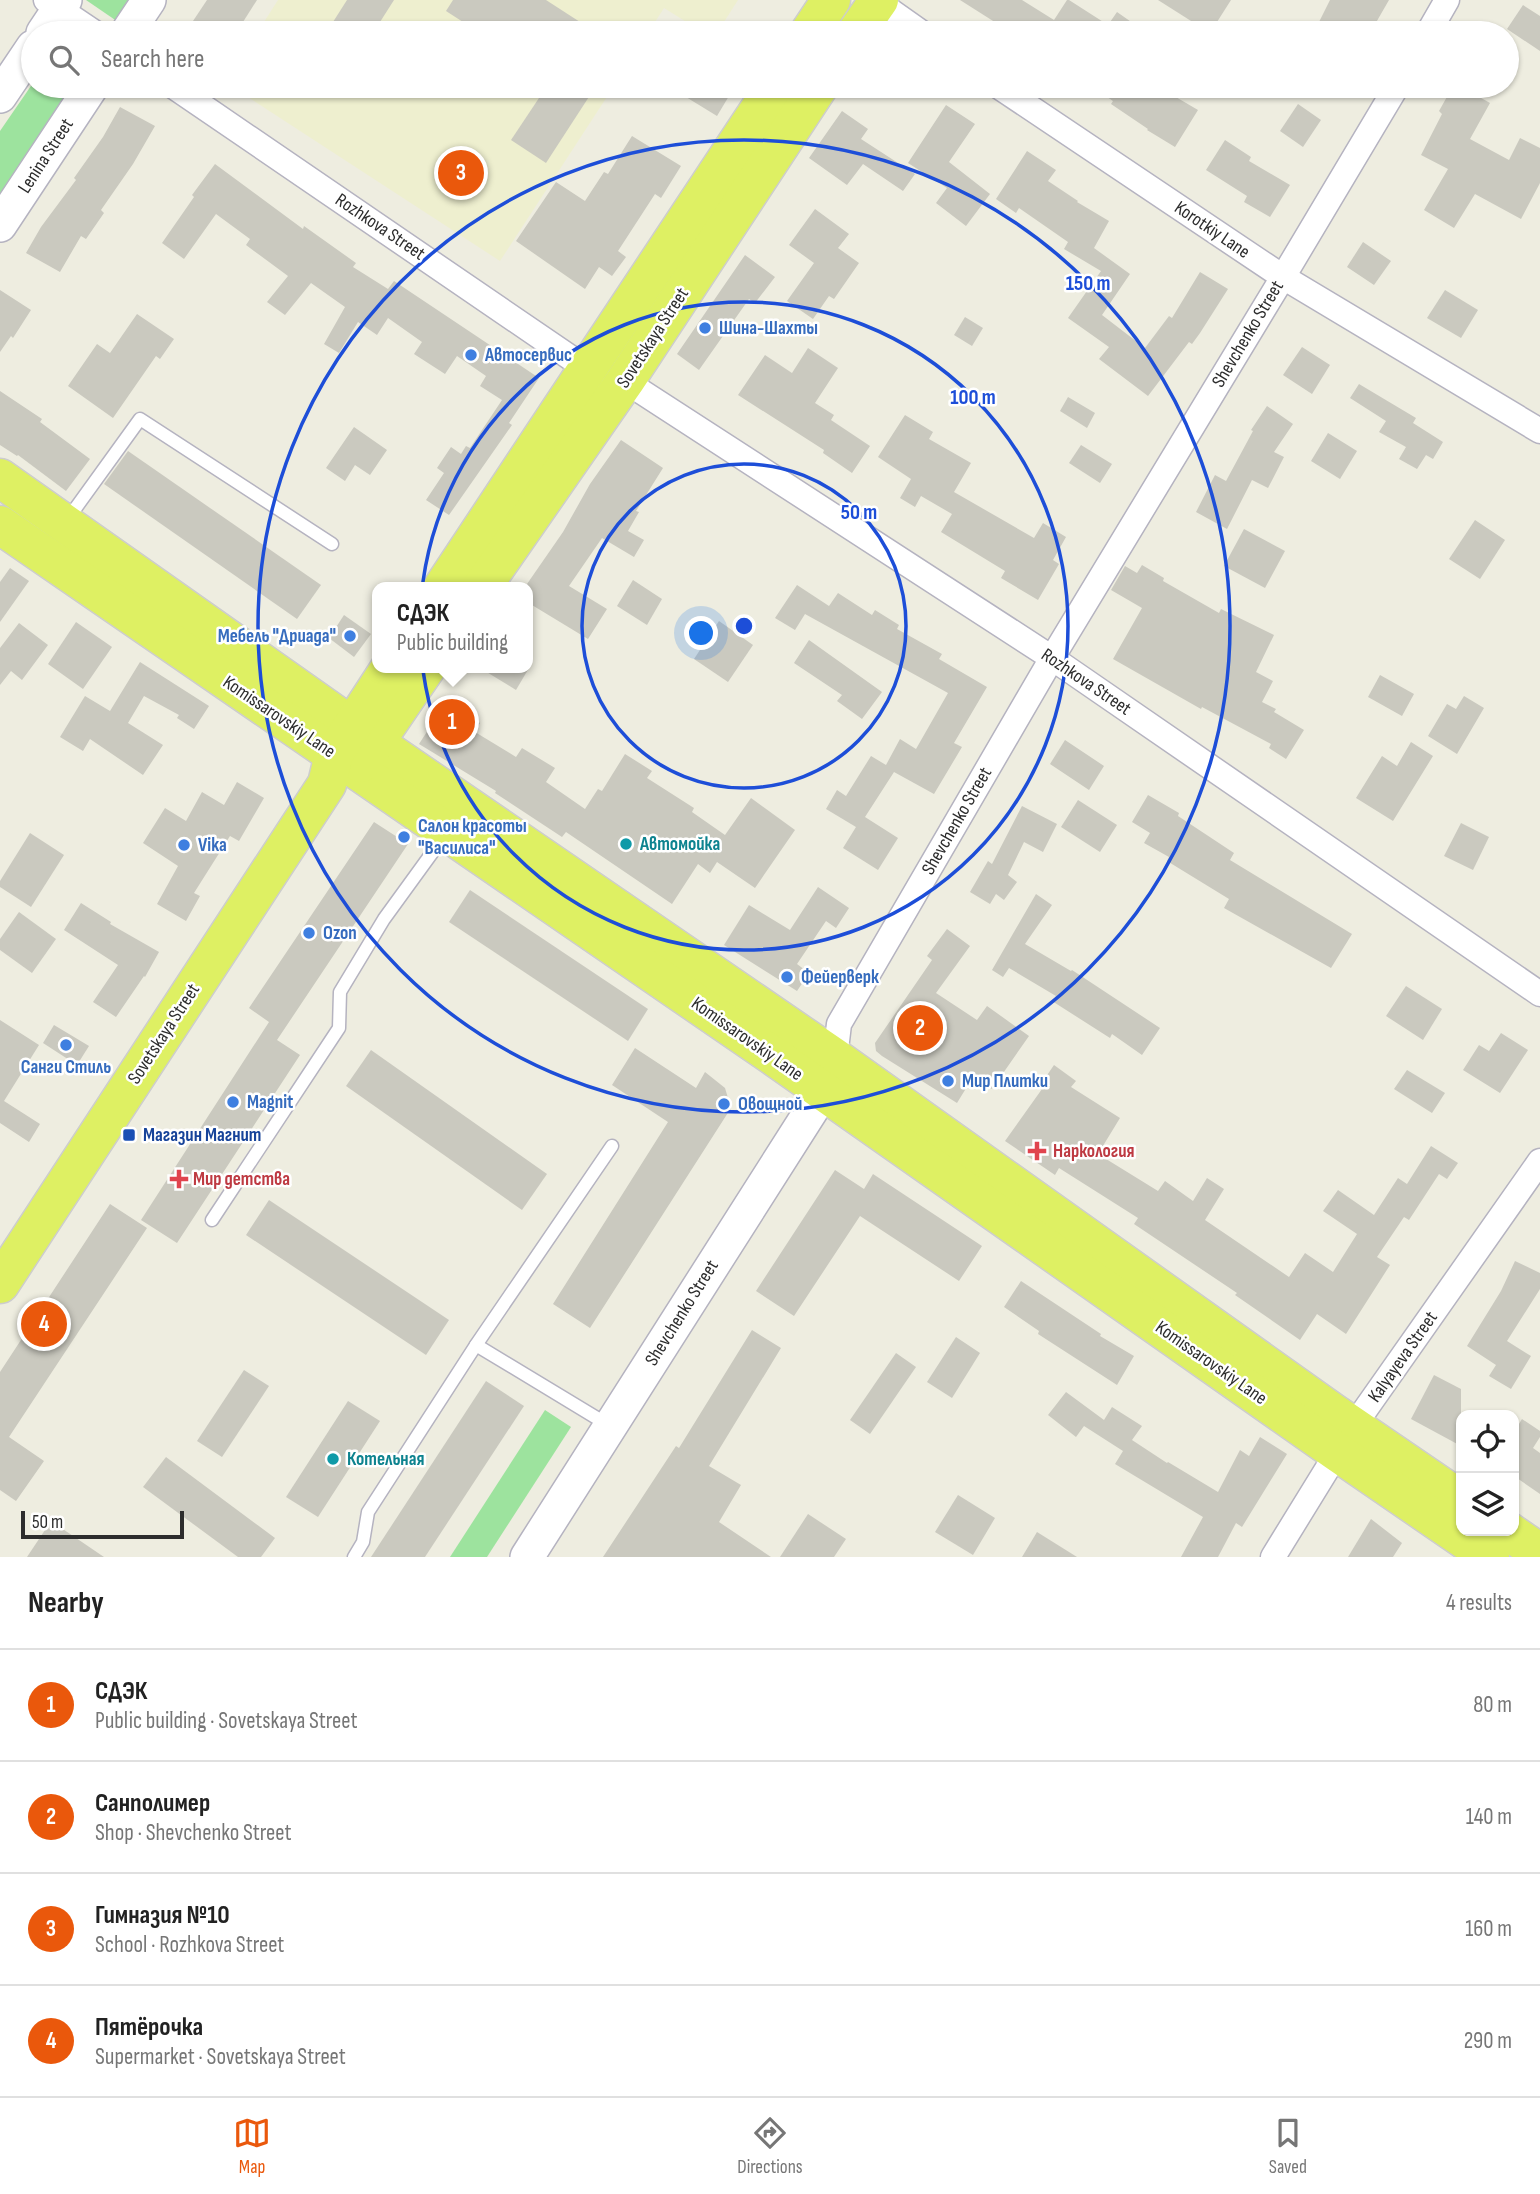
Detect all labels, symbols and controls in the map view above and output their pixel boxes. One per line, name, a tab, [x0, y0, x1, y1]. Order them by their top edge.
search box	[21, 21, 1519, 98]
icon: search	[45, 41, 83, 79]
text: Search here	[101, 44, 204, 75]
street label: Lenina Street	[13, 114, 79, 198]
pin: 3	[438, 147, 484, 199]
street label: Rozhkova Street	[331, 189, 429, 266]
street label: Korotkiy Lane	[1170, 196, 1254, 264]
text: 150 m	[1066, 271, 1110, 296]
street label: Shevchenko Street	[1207, 276, 1289, 392]
street label: Sovetskaya Street	[612, 283, 694, 393]
place label: Шина-Шахты	[719, 317, 818, 340]
marker: Шина-Шахты	[697, 320, 713, 336]
place label: Автосервис	[484, 344, 572, 367]
marker: Автосервис	[463, 347, 479, 363]
text: 100 m	[950, 385, 996, 410]
text: 50 m	[841, 500, 877, 525]
popup	[372, 582, 533, 673]
text: СДЭК	[397, 598, 449, 629]
centre of rings	[732, 614, 756, 638]
your location	[684, 616, 718, 650]
place label: Мебель "Дриада"	[218, 625, 336, 648]
marker: Мебель "Дриада"	[342, 628, 358, 644]
text: Public building	[397, 629, 508, 657]
street label: Rozhkova Street	[1037, 644, 1135, 721]
street label: Komissarovskiy Lane	[218, 671, 340, 763]
pin: 1	[429, 696, 475, 748]
street label: Shevchenko Street	[917, 763, 997, 879]
place label: Салон красоты "Василиса"	[418, 815, 527, 860]
marker: Салон красоты "Василиса"	[396, 829, 412, 845]
place label: Автомойка	[639, 833, 720, 856]
place label: Vika	[198, 834, 227, 857]
marker: Автомойка	[618, 836, 634, 852]
marker: Vika	[176, 837, 192, 853]
place label: Ozon	[323, 922, 357, 945]
marker: Ozon	[301, 925, 317, 941]
place label: Фейерверк	[801, 966, 879, 989]
marker: Фейерверк	[779, 969, 795, 985]
street label: Sovetskaya Street	[123, 979, 205, 1089]
street label: Komissarovskiy Lane	[687, 992, 807, 1086]
pin: 2	[897, 1002, 943, 1054]
marker: Санги Стиль	[58, 1037, 74, 1053]
place label: Санги Стиль	[21, 1056, 111, 1079]
place label: Мир Плитки	[962, 1070, 1048, 1093]
marker: Мир Плитки	[940, 1073, 956, 1089]
place label: Magnit	[247, 1091, 293, 1114]
place label: Овощной	[738, 1093, 802, 1116]
marker: Magnit	[225, 1094, 241, 1110]
marker: Овощной	[716, 1096, 732, 1112]
place label: Магазин Магнит	[143, 1124, 261, 1147]
marker: Магазин Магнит	[121, 1127, 137, 1143]
place label: Наркология	[1053, 1140, 1135, 1163]
marker: Наркология	[1027, 1141, 1047, 1161]
place label: Мир детства	[193, 1168, 290, 1191]
marker: Мир детства	[171, 1171, 187, 1187]
street label: Shevchenko Street	[640, 1256, 724, 1370]
pin: 4	[21, 1298, 67, 1350]
street label: Kalyayeva Street	[1363, 1307, 1443, 1407]
street label: Komissarovskiy Lane	[1151, 1316, 1271, 1410]
map controls	[1456, 1410, 1519, 1536]
button: locate	[1456, 1410, 1519, 1473]
place label: Котельная	[347, 1448, 424, 1471]
marker: Котельная	[325, 1451, 341, 1467]
button: layers	[1456, 1473, 1519, 1536]
scale bar	[21, 1508, 184, 1540]
text: 50 m	[32, 1511, 63, 1534]
text: Nearby	[28, 1585, 104, 1621]
text: 4 results	[1446, 1589, 1512, 1617]
text: СДЭК	[95, 1676, 147, 1707]
text: 1	[46, 1691, 56, 1719]
text: 80 m	[1473, 1691, 1512, 1719]
text: Public building · Sovetskaya Street	[95, 1707, 358, 1735]
text: Санполимер	[95, 1788, 210, 1819]
text: 2	[46, 1803, 56, 1831]
text: 140 m	[1466, 1803, 1512, 1831]
text: Shop · Shevchenko Street	[95, 1819, 291, 1847]
text: Гимназия №10	[95, 1900, 230, 1931]
text: 3	[46, 1915, 56, 1943]
text: 160 m	[1465, 1915, 1512, 1943]
text: School · Rozhkova Street	[95, 1931, 284, 1959]
text: Пятёрочка	[95, 2012, 203, 2043]
text: 4	[46, 2027, 56, 2055]
text: 290 m	[1464, 2027, 1512, 2055]
text: Supermarket · Sovetskaya Street	[95, 2043, 346, 2071]
tab: Map	[233, 2114, 271, 2179]
tab: Directions	[737, 2114, 803, 2179]
tab: Saved	[1269, 2114, 1307, 2179]

